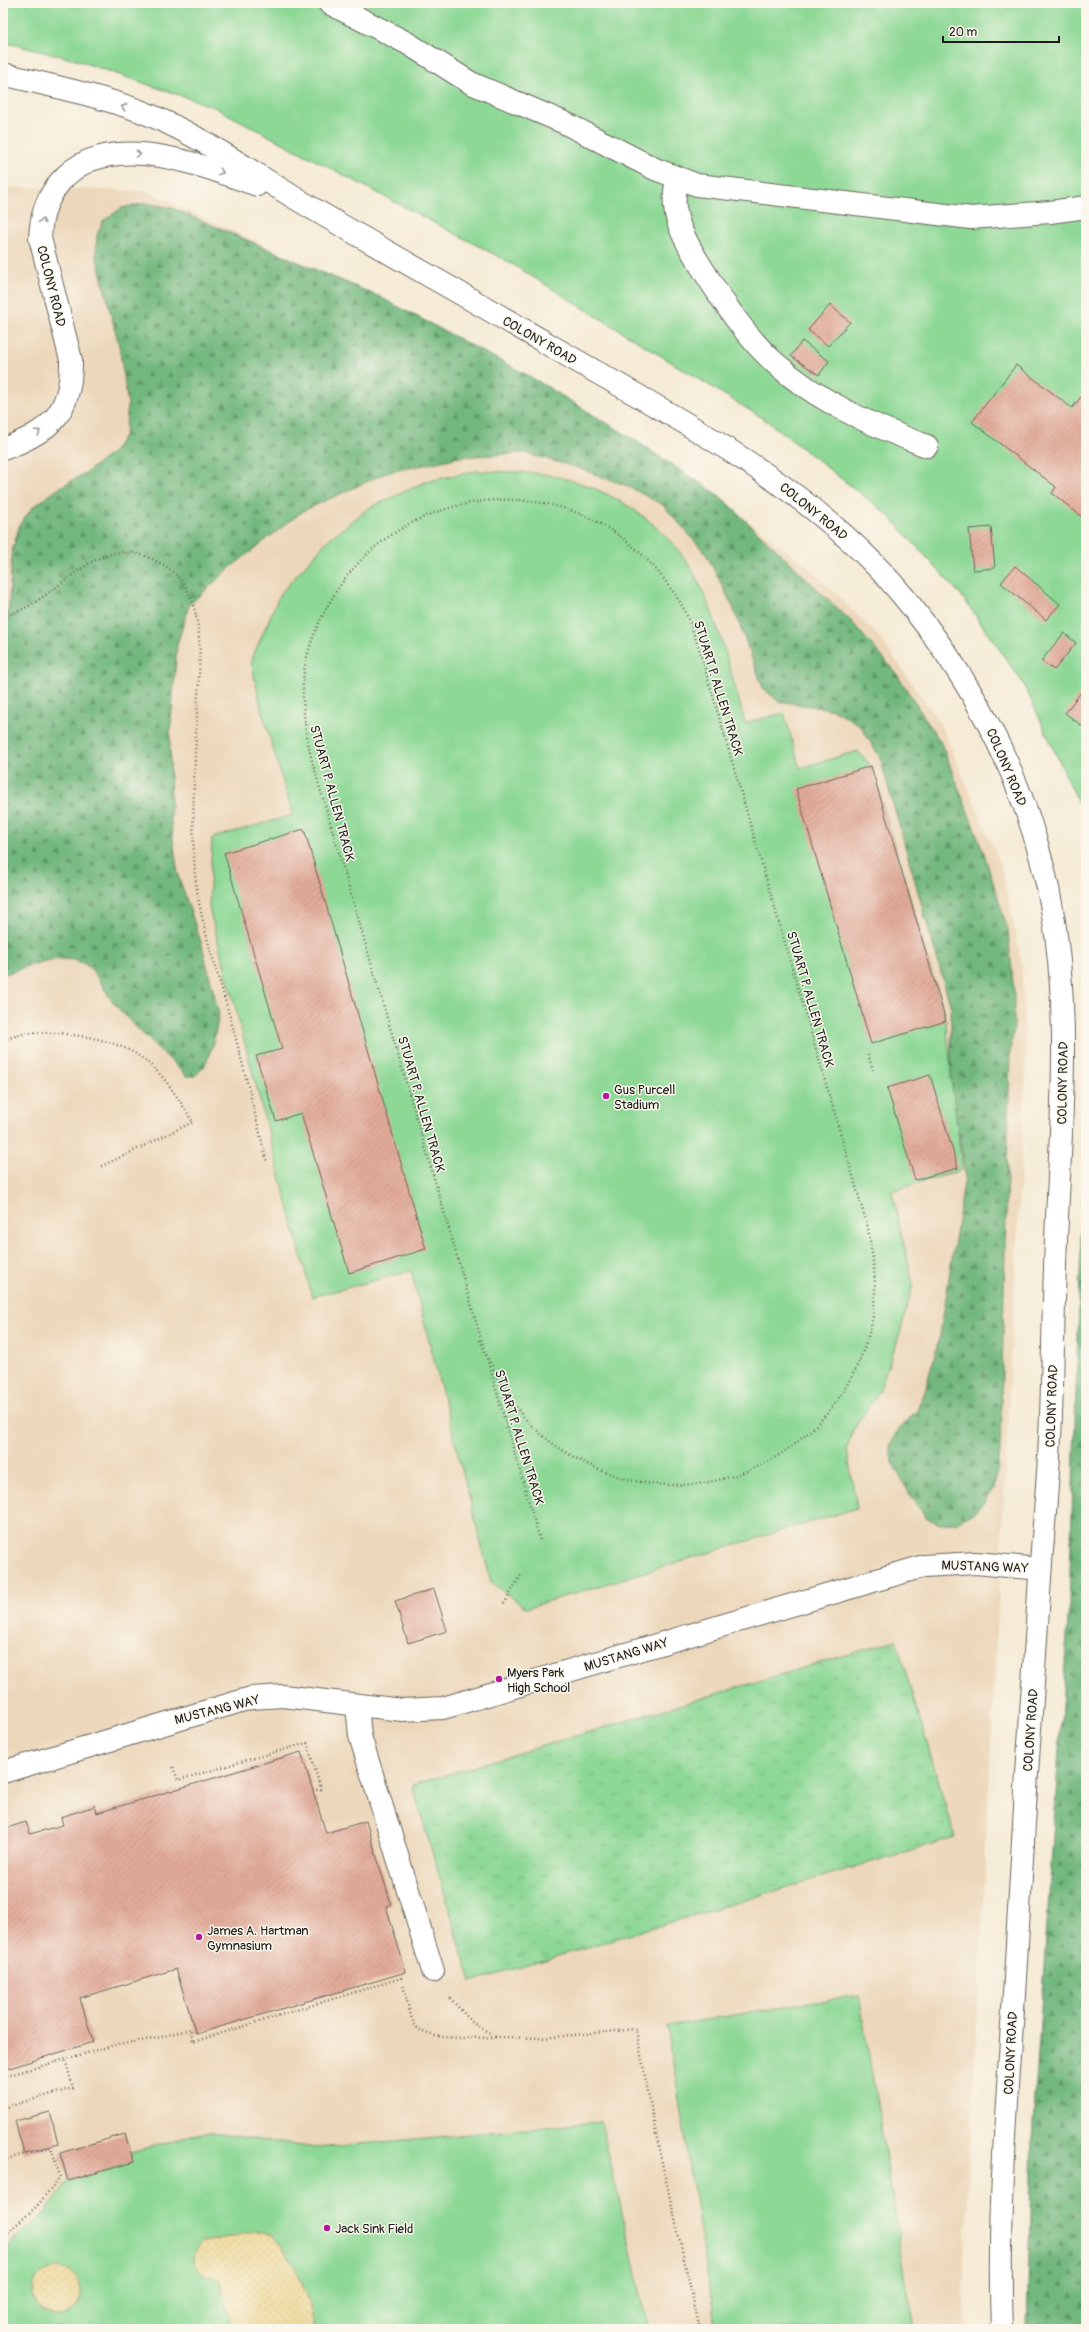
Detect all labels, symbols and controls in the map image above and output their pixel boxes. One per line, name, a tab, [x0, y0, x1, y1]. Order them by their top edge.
scale bar	[943, 18, 1059, 44]
text: 20 m	[949, 25, 978, 40]
one-way arrow	[121, 103, 128, 112]
one-way arrow	[135, 150, 141, 159]
one-way arrow	[218, 168, 225, 176]
one-way arrow	[37, 217, 45, 224]
street label: COLONY ROAD	[33, 244, 69, 328]
street label: COLONY ROAD	[500, 313, 579, 369]
one-way arrow	[34, 429, 41, 437]
street label: COLONY ROAD	[776, 479, 851, 544]
street label: STUART P. ALLEN TRACK	[690, 619, 746, 758]
street label: STUART P. ALLEN TRACK	[306, 723, 358, 863]
street label: COLONY ROAD	[983, 726, 1030, 809]
street label: STUART P. ALLEN TRACK	[783, 930, 837, 1069]
street label: STUART P. ALLEN TRACK	[394, 1035, 448, 1174]
street label: COLONY ROAD	[1054, 1041, 1072, 1125]
place label: Gus Purcell Stadium	[614, 1082, 675, 1113]
marker: Gus Purcell Stadium	[601, 1091, 611, 1101]
street label: COLONY ROAD	[1043, 1364, 1061, 1448]
street label: STUART P. ALLEN TRACK	[491, 1368, 547, 1507]
street label: MUSTANG WAY	[941, 1557, 1029, 1577]
street label: MUSTANG WAY	[582, 1634, 671, 1675]
place label: Myers Park High School	[507, 1665, 570, 1696]
marker: Myers Park High School	[494, 1674, 504, 1684]
street label: COLONY ROAD	[1020, 1688, 1042, 1772]
street label: MUSTANG WAY	[173, 1692, 262, 1728]
place label: James A. Hartman Gymnasium	[207, 1923, 309, 1954]
marker: James A. Hartman Gymnasium	[194, 1932, 204, 1942]
street label: COLONY ROAD	[1001, 2011, 1021, 2095]
place label: Jack Sink Field	[335, 2221, 414, 2237]
marker: Jack Sink Field	[322, 2223, 332, 2233]

